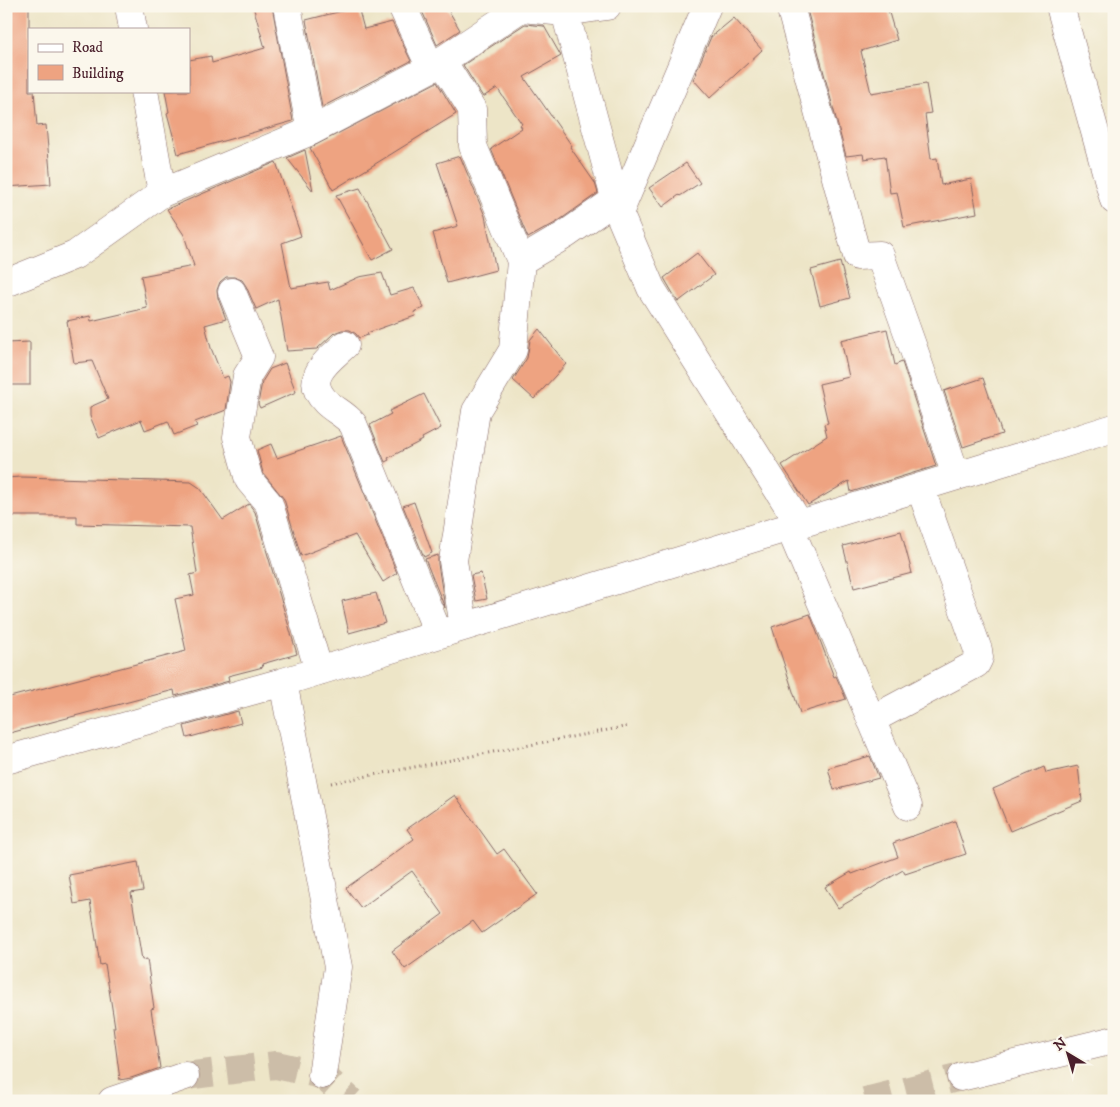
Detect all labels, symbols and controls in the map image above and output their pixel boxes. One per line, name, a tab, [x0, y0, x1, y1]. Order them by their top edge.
legend	[28, 28, 190, 92]
text: Road	[72, 38, 104, 57]
text: Building	[72, 64, 124, 83]
north arrow	[1042, 1030, 1092, 1080]
text: N	[1051, 1034, 1071, 1055]

